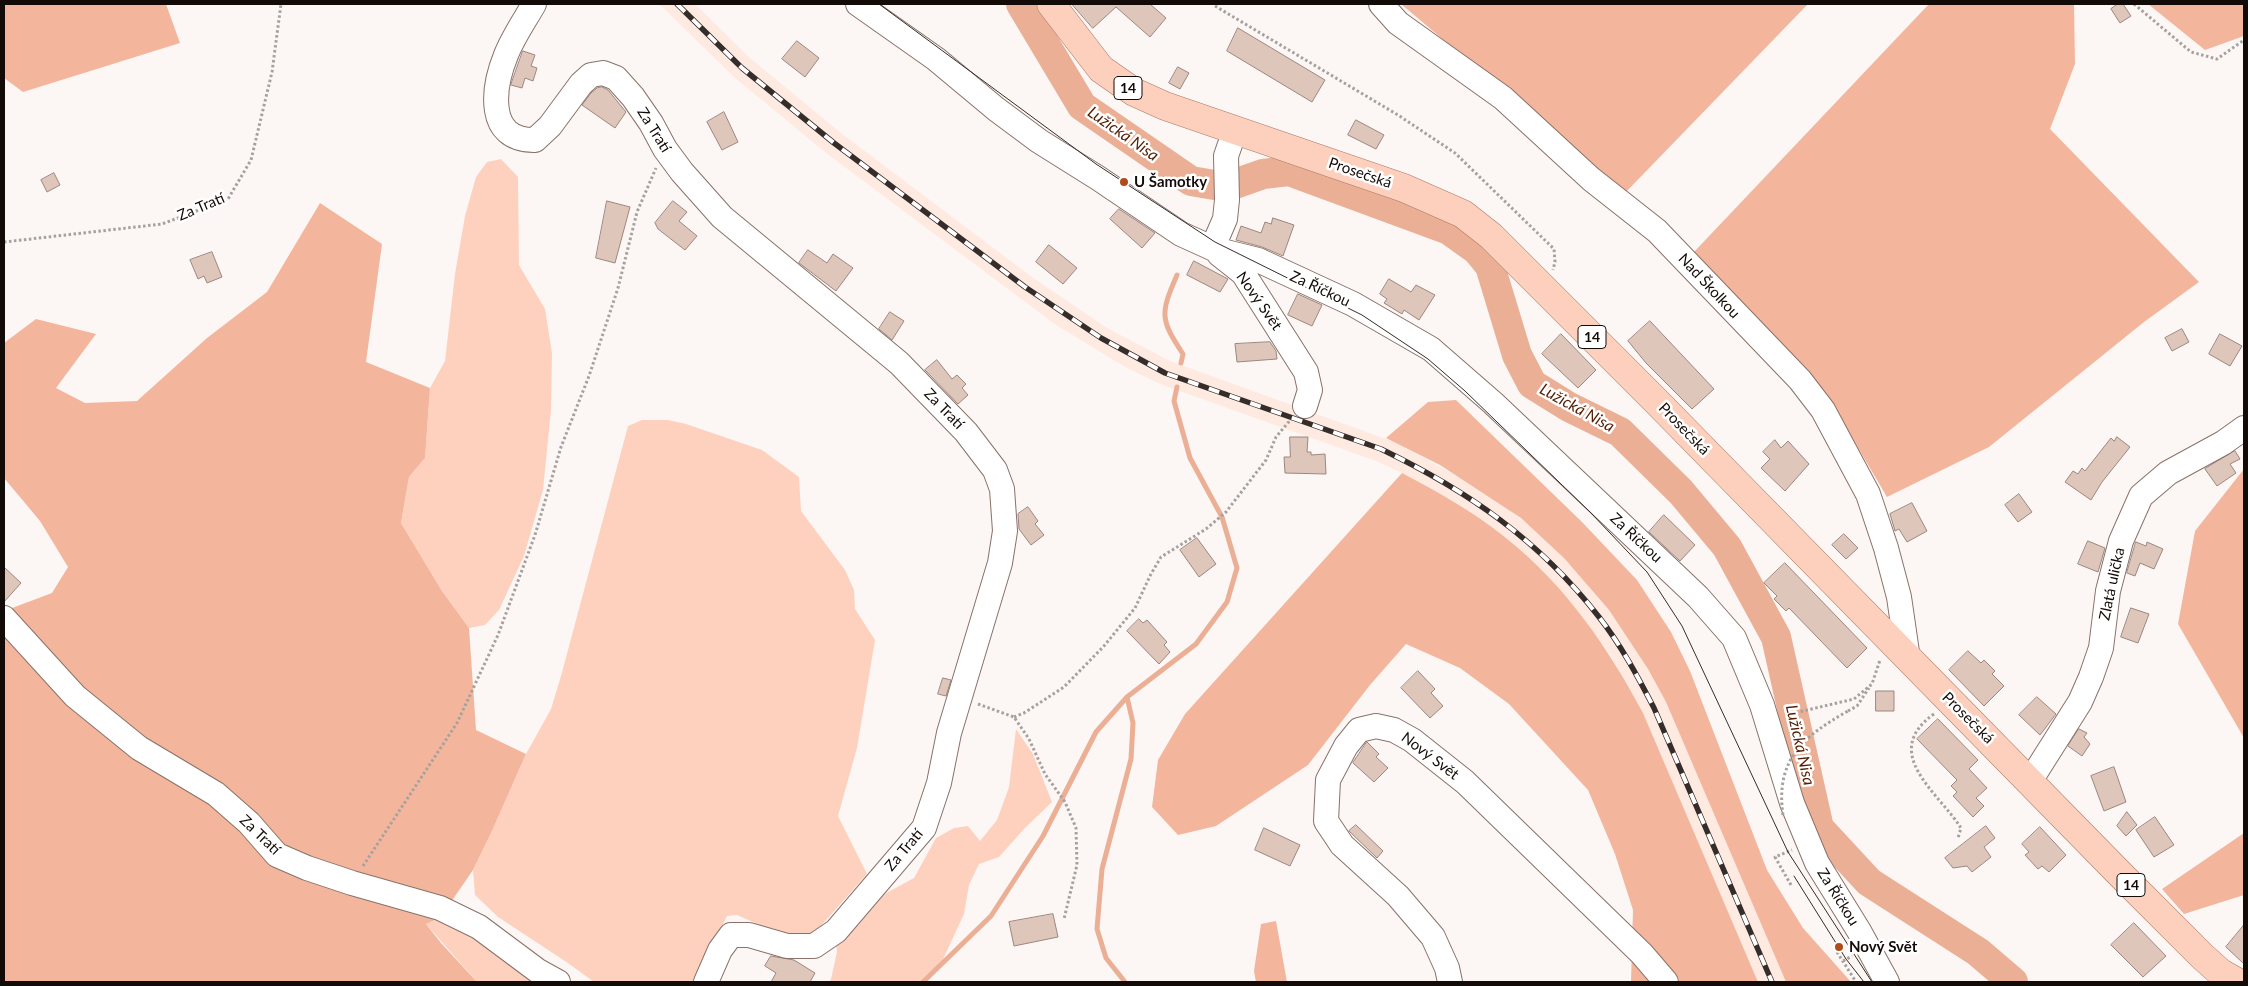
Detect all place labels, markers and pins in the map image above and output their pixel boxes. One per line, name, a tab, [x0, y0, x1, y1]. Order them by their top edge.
place label: U Šamotky	[1134, 173, 1207, 191]
marker: U Šamotky	[1118, 176, 1130, 188]
place label: Nový Svět	[1849, 938, 1917, 956]
marker: Nový Svět	[1833, 941, 1845, 953]

